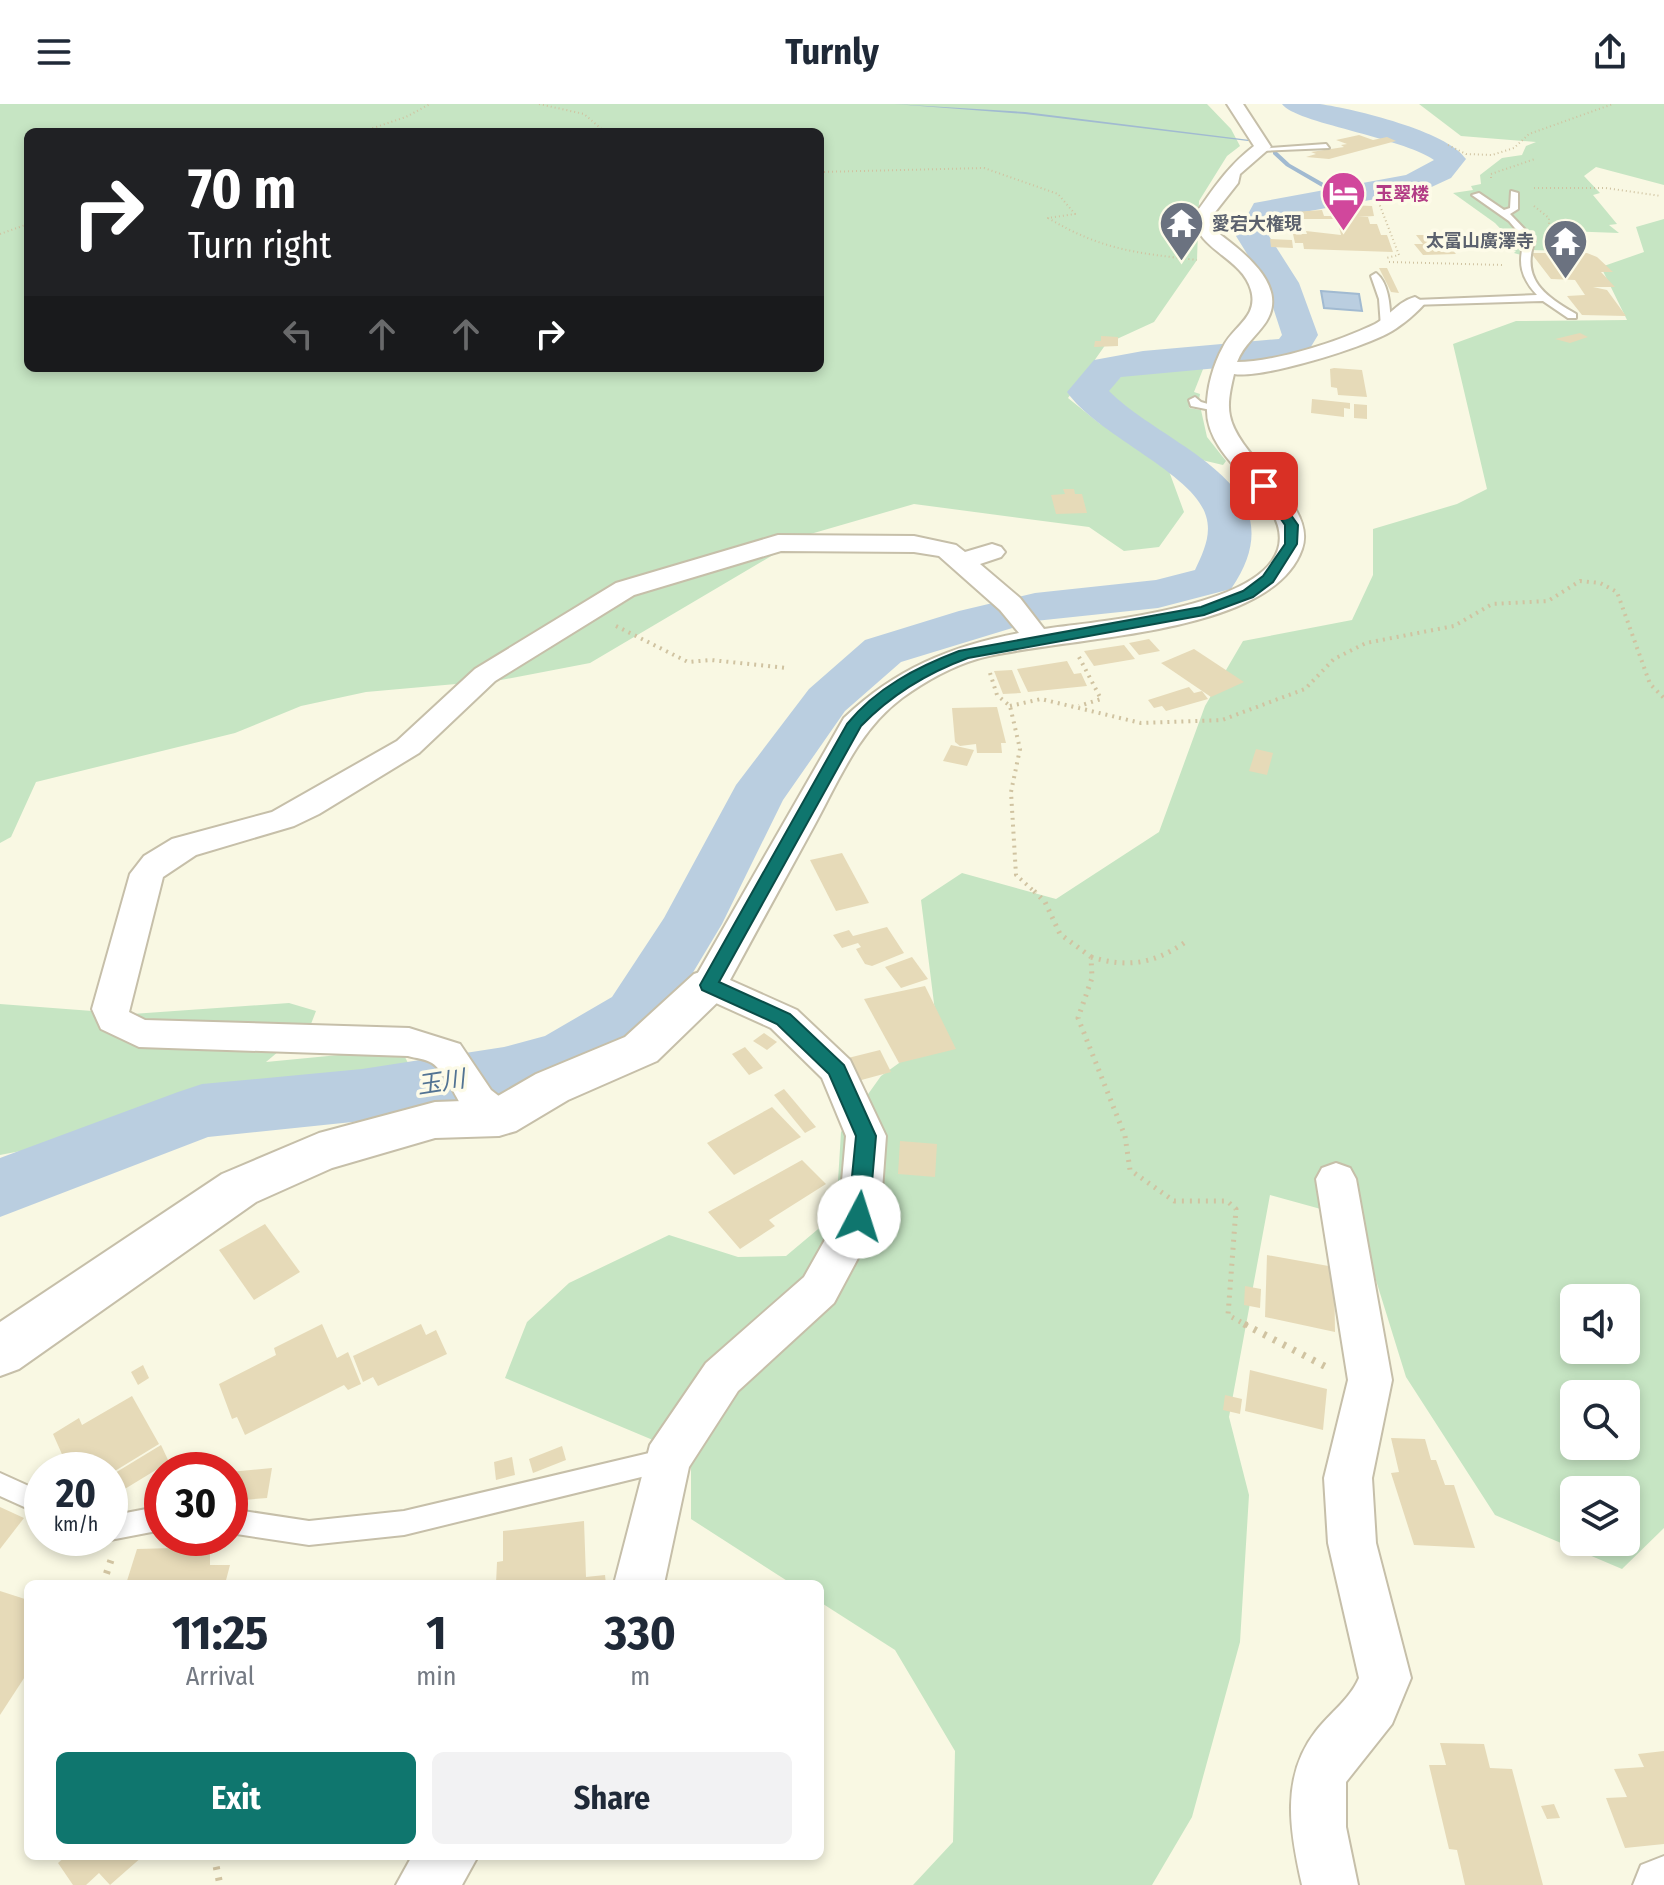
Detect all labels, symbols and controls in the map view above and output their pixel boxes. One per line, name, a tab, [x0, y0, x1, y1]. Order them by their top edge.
icon: menu	[32, 30, 76, 74]
text: Turnly	[785, 30, 879, 74]
icon: share	[1588, 30, 1632, 74]
text: 70 m	[188, 156, 296, 223]
icon: right	[56, 160, 160, 264]
hotel icon: 玉翠楼	[1320, 170, 1368, 233]
place label: 玉翠楼	[1375, 183, 1429, 205]
temple icon: 愛宕大権現	[1157, 200, 1205, 263]
place label: 愛宕大権現	[1212, 213, 1302, 235]
temple icon: 太冨山廣澤寺	[1541, 217, 1589, 280]
text: Turn right	[188, 224, 331, 268]
place label: 太冨山廣澤寺	[1426, 230, 1534, 252]
icon: left	[276, 312, 320, 356]
icon: ahead	[360, 312, 404, 356]
icon: ahead	[444, 312, 488, 356]
icon: right	[528, 312, 572, 356]
pin	[1230, 452, 1298, 520]
icon: arrive	[1242, 464, 1286, 508]
water label: 玉川	[415, 1064, 470, 1100]
position arrow	[817, 1175, 901, 1259]
map controls	[1560, 1284, 1640, 1556]
button: sound	[1560, 1284, 1640, 1364]
button: search	[1560, 1380, 1640, 1460]
speed limit sign: 30	[144, 1452, 248, 1556]
text: 20	[56, 1470, 96, 1518]
button: layers	[1560, 1476, 1640, 1556]
text: km/h	[54, 1512, 98, 1536]
text: 11:25	[172, 1604, 268, 1662]
text: 1	[426, 1604, 447, 1662]
text: 330	[604, 1604, 676, 1662]
text: Arrival	[186, 1661, 255, 1692]
text: min	[416, 1661, 457, 1692]
text: m	[630, 1661, 650, 1692]
button: Exit	[56, 1752, 416, 1844]
button: Share	[432, 1752, 792, 1844]

